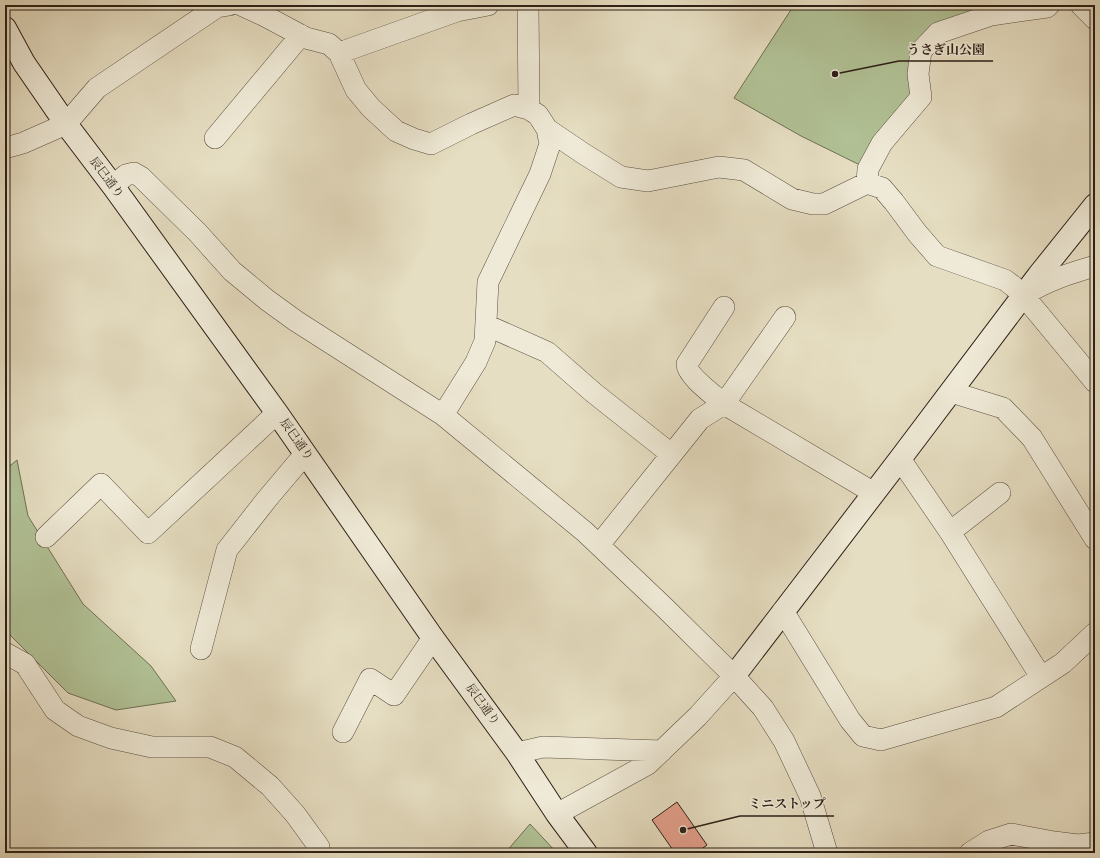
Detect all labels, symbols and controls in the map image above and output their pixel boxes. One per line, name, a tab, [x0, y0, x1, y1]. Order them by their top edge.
callout: うさぎ山公園	[899, 36, 993, 61]
text: うさぎ山公園	[907, 42, 985, 60]
street label: 辰巳通り	[85, 154, 127, 202]
street label: 辰巳通り	[276, 416, 316, 464]
street label: 辰巳通り	[461, 681, 503, 729]
callout: ミニストップ	[740, 791, 834, 816]
text: ミニストップ	[748, 796, 826, 814]

